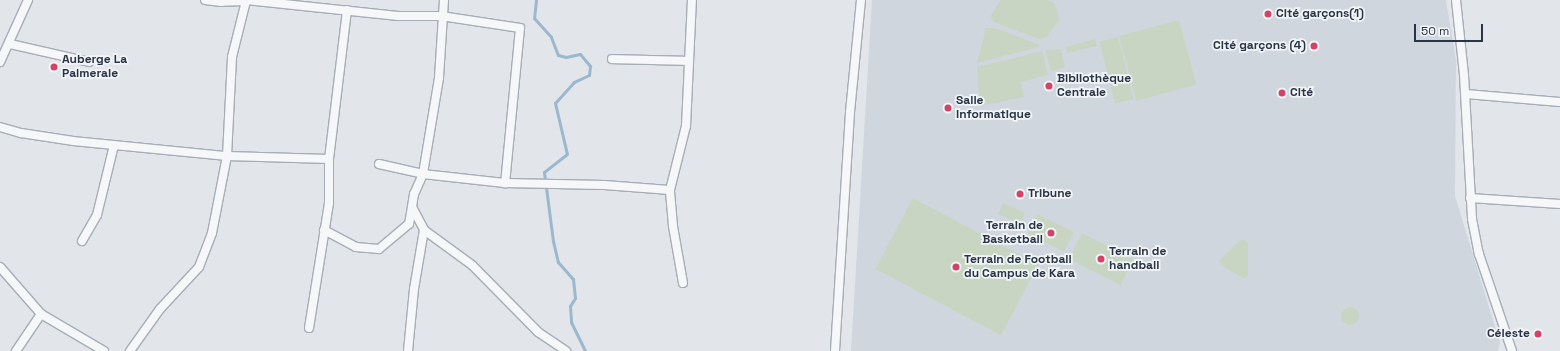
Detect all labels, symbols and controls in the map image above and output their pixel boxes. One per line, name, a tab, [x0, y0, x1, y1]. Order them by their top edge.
place label: Cité garçons(1)	[1276, 7, 1364, 21]
marker: Cité garçons(1)	[1263, 9, 1273, 19]
scale bar	[1416, 16, 1485, 42]
text: 50 m	[1421, 23, 1449, 39]
place label: Cité garçons (4)	[1213, 39, 1306, 53]
marker: Cité garçons (4)	[1309, 41, 1319, 51]
place label: Auberge La Palmeraie	[62, 53, 127, 81]
marker: Auberge La Palmeraie	[49, 62, 59, 72]
place label: Bibliothèque Centrale	[1057, 72, 1131, 100]
marker: Bibliothèque Centrale	[1044, 81, 1054, 91]
place label: Cité	[1290, 86, 1313, 100]
marker: Cité	[1277, 88, 1287, 98]
place label: Salle Informatique	[956, 94, 1031, 122]
marker: Salle Informatique	[943, 103, 953, 113]
place label: Tribune	[1028, 187, 1072, 201]
marker: Tribune	[1015, 189, 1025, 199]
place label: Terrain de Basketball	[982, 219, 1043, 247]
marker: Terrain de Basketball	[1046, 228, 1056, 238]
place label: Terrain de handball	[1109, 245, 1166, 273]
place label: Terrain de Football du Campus de Kara	[964, 253, 1075, 281]
marker: Terrain de handball	[1096, 254, 1106, 264]
marker: Terrain de Football du Campus de Kara	[951, 262, 961, 272]
place label: Céleste	[1487, 327, 1530, 341]
marker: Céleste	[1533, 329, 1543, 339]

